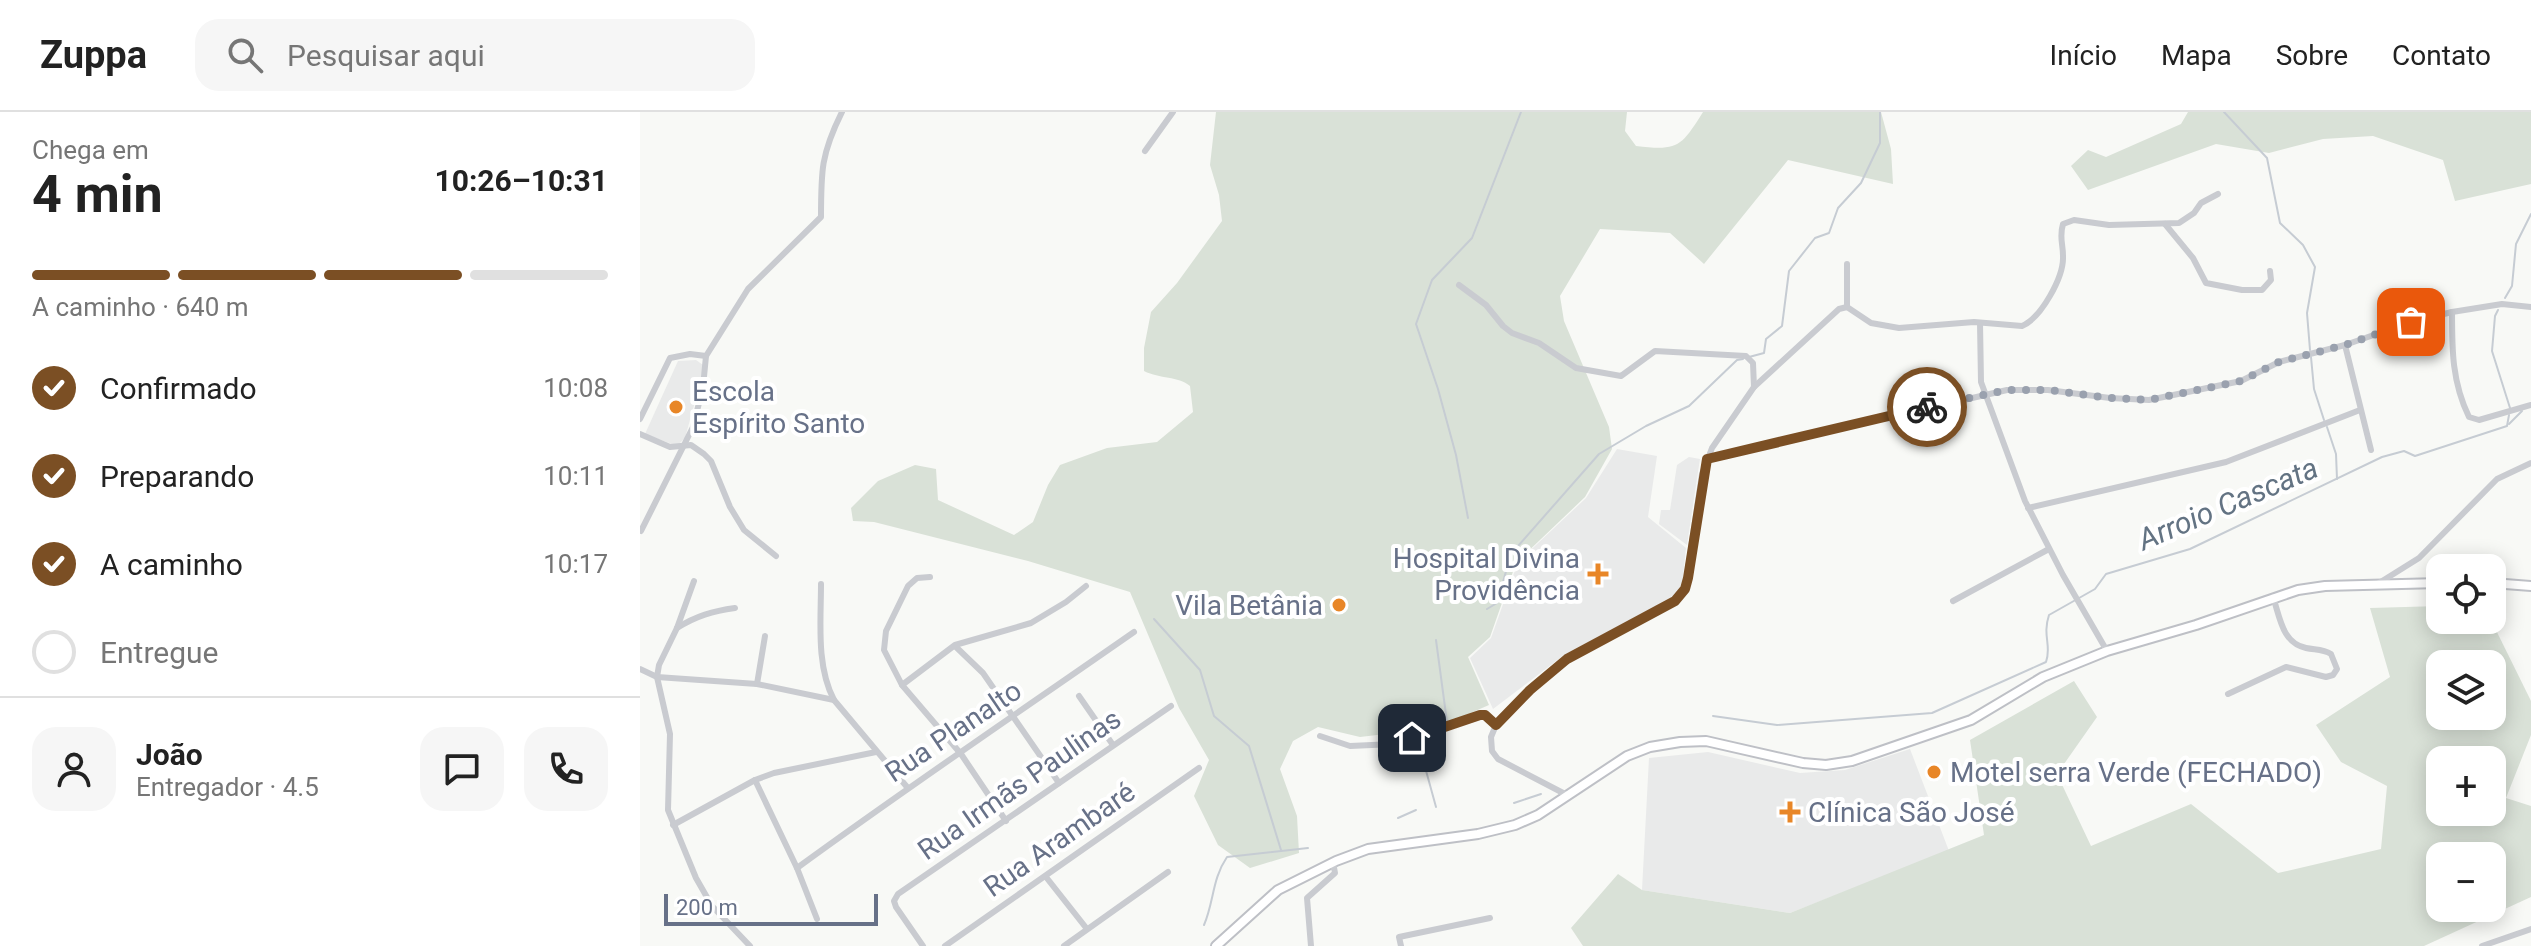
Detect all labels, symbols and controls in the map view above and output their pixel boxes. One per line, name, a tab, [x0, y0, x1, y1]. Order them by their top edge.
search box	[195, 19, 755, 91]
text: Zuppa	[40, 33, 147, 77]
icon: search	[223, 33, 267, 77]
text: Pesquisar aqui	[287, 38, 485, 73]
text: Início	[2050, 39, 2117, 72]
text: Mapa	[2161, 39, 2232, 72]
text: Sobre	[2276, 39, 2348, 72]
text: Contato	[2392, 39, 2491, 72]
text: Chega em	[32, 135, 149, 165]
text: 10:26–10:31	[434, 163, 608, 198]
text: 4 min	[32, 164, 163, 225]
pin	[2377, 288, 2445, 356]
text: A caminho · 640 m	[32, 292, 249, 322]
icon: bag	[2389, 300, 2433, 344]
icon: check	[32, 366, 76, 410]
courier	[1887, 367, 1967, 447]
text: Confirmado	[100, 371, 257, 406]
text: 10:08	[543, 373, 608, 403]
place label: Escola Espírito Santo	[692, 375, 865, 440]
icon: bike	[1905, 385, 1949, 429]
marker: Escola Espírito Santo	[667, 398, 685, 416]
water label: Arroio Cascata	[2131, 450, 2323, 558]
icon: check	[32, 454, 76, 498]
text: Preparando	[100, 459, 254, 494]
text: 10:11	[543, 461, 608, 491]
icon: check	[32, 542, 76, 586]
place label: Hospital Divina Providência	[1393, 542, 1580, 607]
text: A caminho	[100, 547, 243, 582]
text: 10:17	[543, 549, 608, 579]
map controls	[2426, 554, 2506, 922]
button: locate	[2426, 554, 2506, 634]
marker: Hospital Divina Providência	[1587, 563, 1609, 585]
place label: Vila Betânia	[1175, 589, 1323, 622]
marker: Vila Betânia	[1330, 596, 1348, 614]
text: Entregue	[100, 635, 219, 670]
button: layers	[2426, 650, 2506, 730]
street label: Rua Planalto	[879, 674, 1028, 789]
street label: Rua Irmãs Paulinas	[911, 702, 1127, 867]
pin	[1378, 704, 1446, 772]
icon: home	[1390, 716, 1434, 760]
button: person	[32, 727, 116, 811]
button: chat	[420, 727, 504, 811]
button: phone	[524, 727, 608, 811]
text: João	[136, 737, 203, 772]
button: +	[2426, 746, 2506, 826]
place label: Motel serra Verde (FECHADO)	[1950, 756, 2322, 789]
marker: Motel serra Verde (FECHADO)	[1925, 763, 1943, 781]
text: Entregador · 4.5	[136, 772, 319, 802]
street label: Rua Arambaré	[977, 775, 1141, 904]
place label: Clínica São José	[1808, 796, 2015, 829]
marker: Clínica São José	[1779, 801, 1801, 823]
button: −	[2426, 842, 2506, 922]
scale bar	[664, 890, 878, 926]
text: 200 m	[676, 895, 738, 920]

